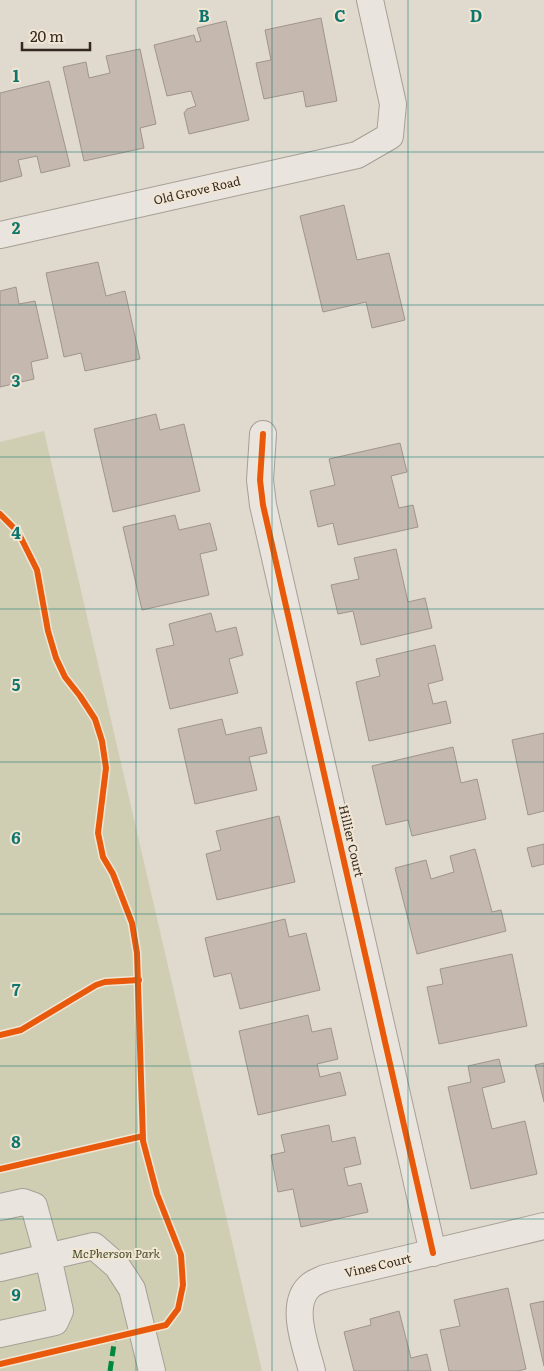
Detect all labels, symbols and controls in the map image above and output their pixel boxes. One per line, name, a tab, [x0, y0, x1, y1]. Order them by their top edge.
text: B	[198, 3, 210, 27]
text: C	[334, 3, 346, 27]
text: D	[470, 3, 482, 27]
scale bar	[22, 20, 90, 52]
text: 20 m	[30, 24, 64, 47]
text: 1	[13, 63, 20, 87]
street label: Old Grove Road	[152, 171, 243, 209]
text: 2	[12, 215, 21, 239]
text: 3	[12, 368, 21, 392]
text: 4	[11, 520, 21, 544]
text: 5	[12, 672, 21, 696]
street label: Hillier Court	[335, 803, 369, 879]
text: 6	[11, 825, 21, 849]
text: 7	[12, 977, 21, 1001]
text: 8	[11, 1129, 21, 1153]
park label: McPherson Park	[72, 1244, 161, 1262]
street label: Vines Court	[343, 1249, 413, 1281]
text: 9	[11, 1282, 21, 1306]

